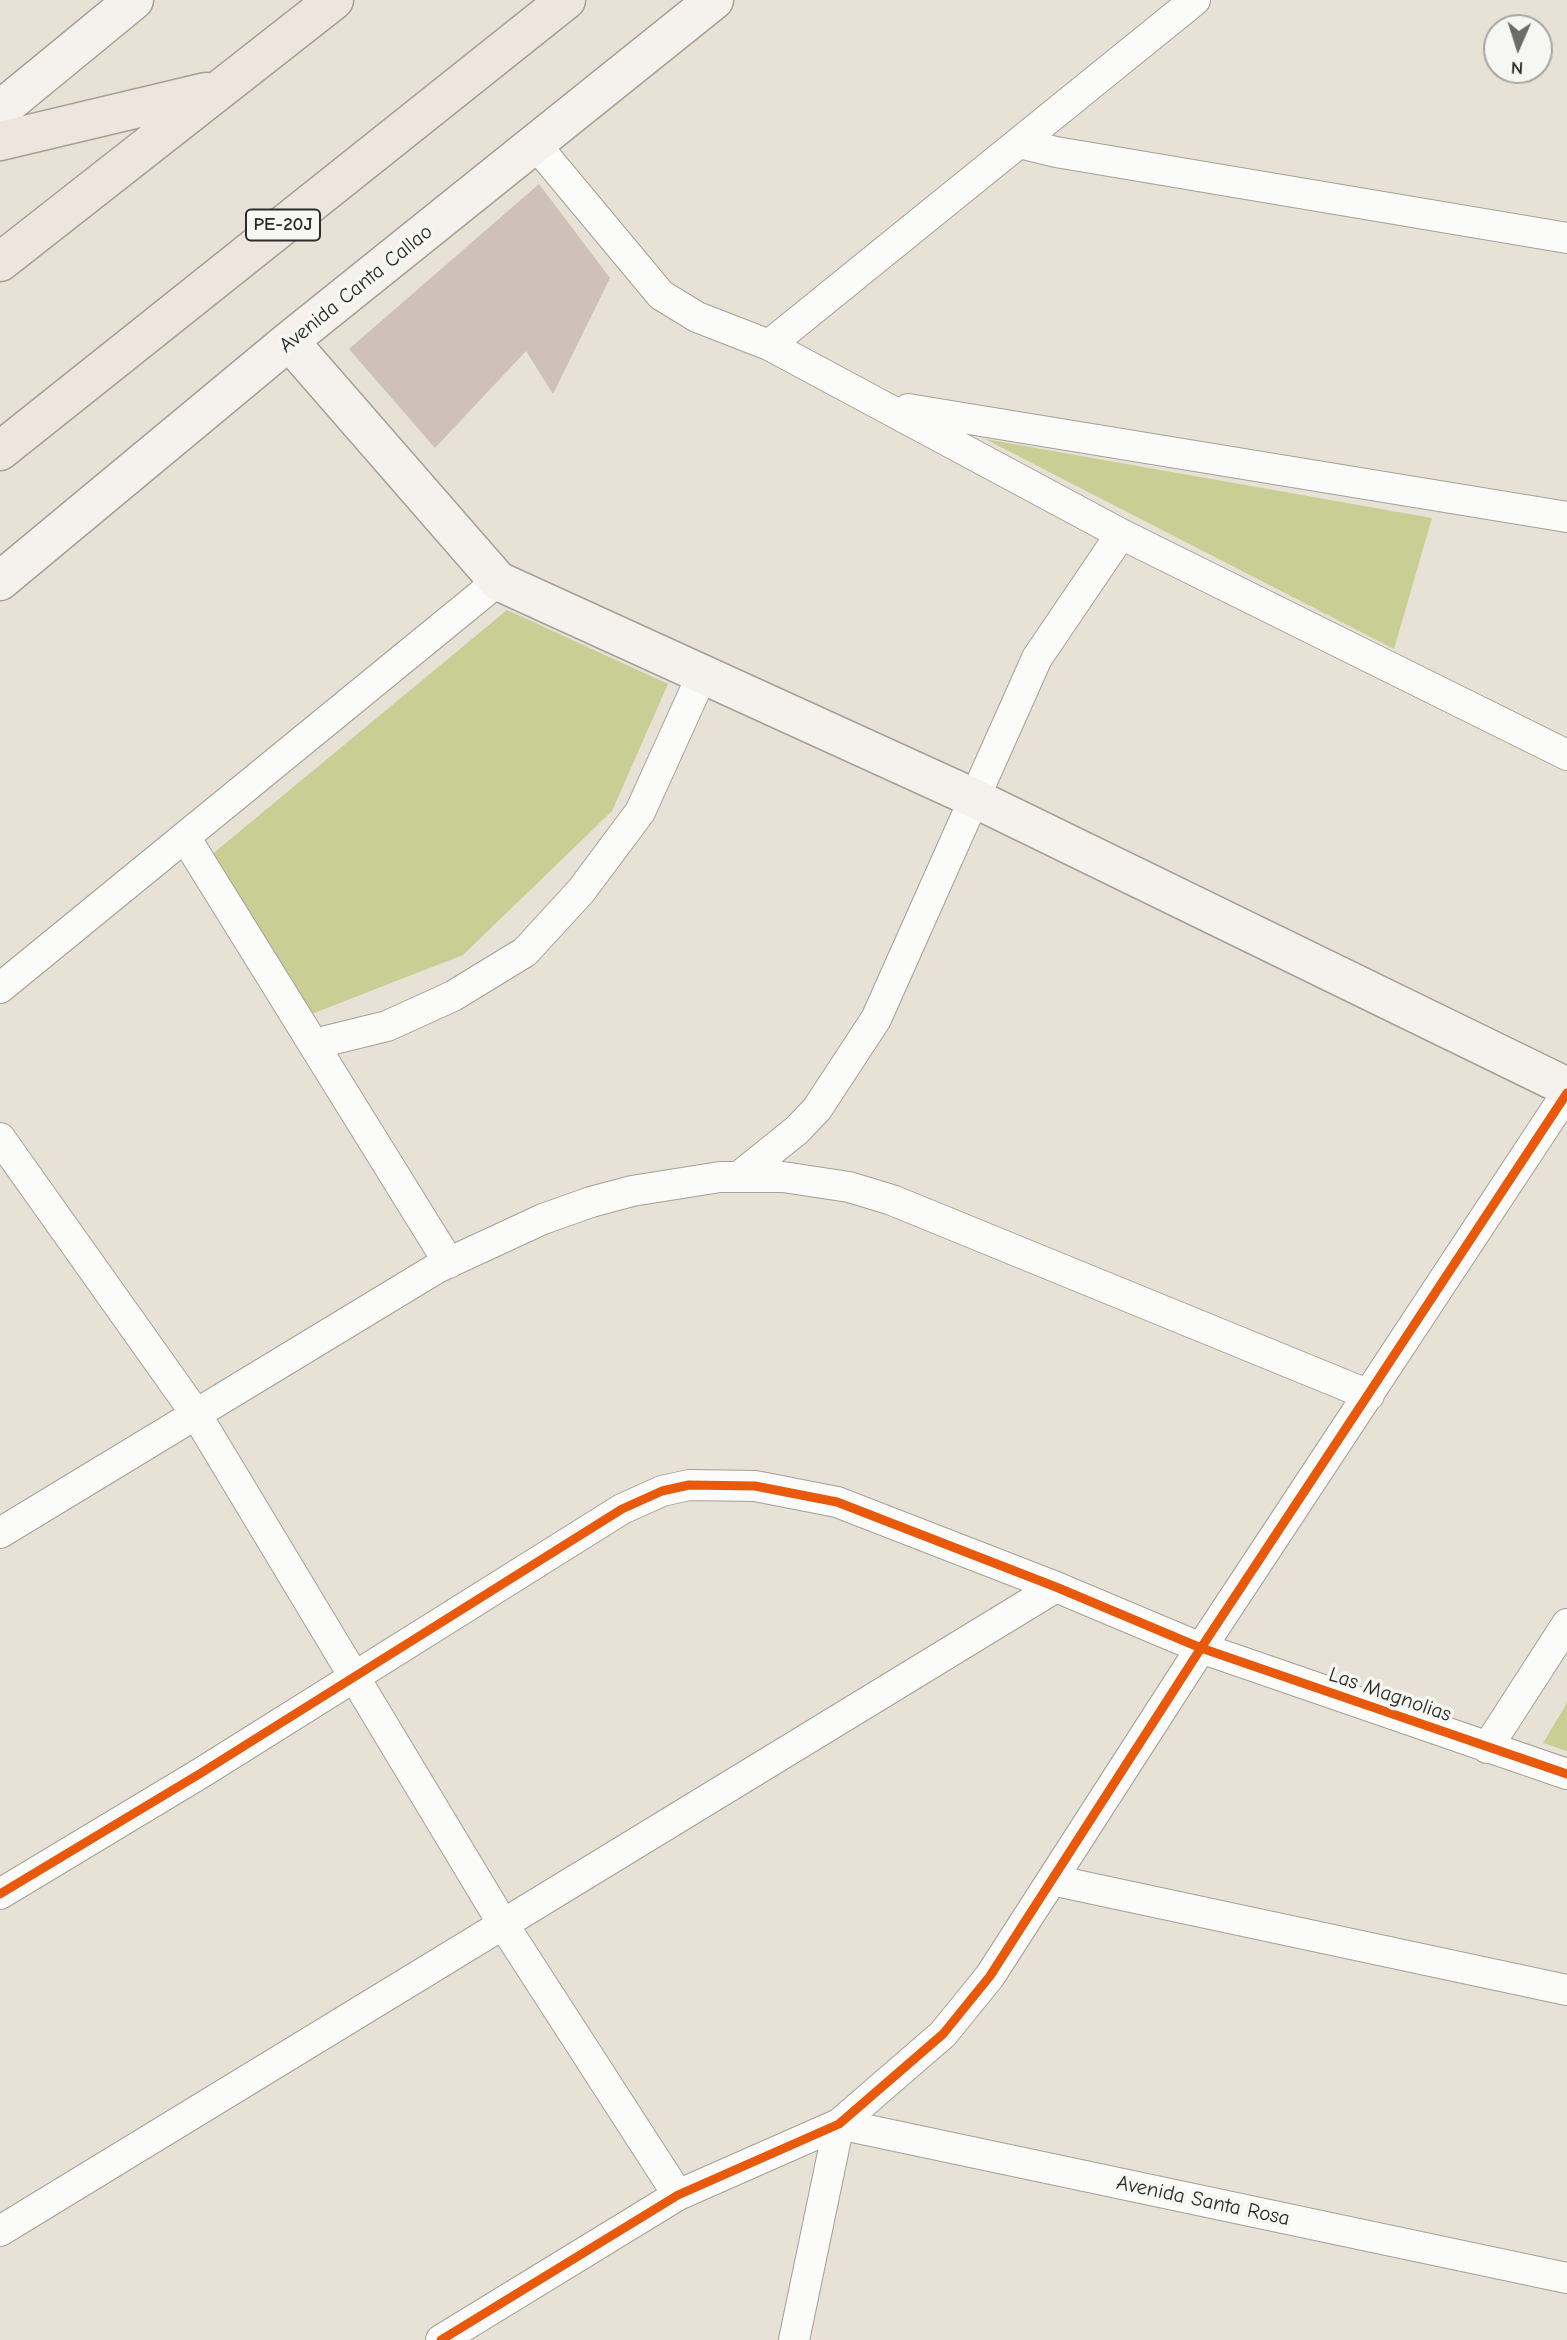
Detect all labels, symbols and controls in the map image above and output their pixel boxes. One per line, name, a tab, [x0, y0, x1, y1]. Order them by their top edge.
north arrow	[1483, 14, 1553, 84]
text: N	[1510, 57, 1524, 79]
road number: PE-20J	[246, 210, 320, 241]
street label: Avenida Canta Callao	[274, 219, 438, 359]
street label: Las Magnolias	[1325, 1662, 1455, 1728]
street label: Avenida Santa Rosa	[1114, 2170, 1292, 2232]

